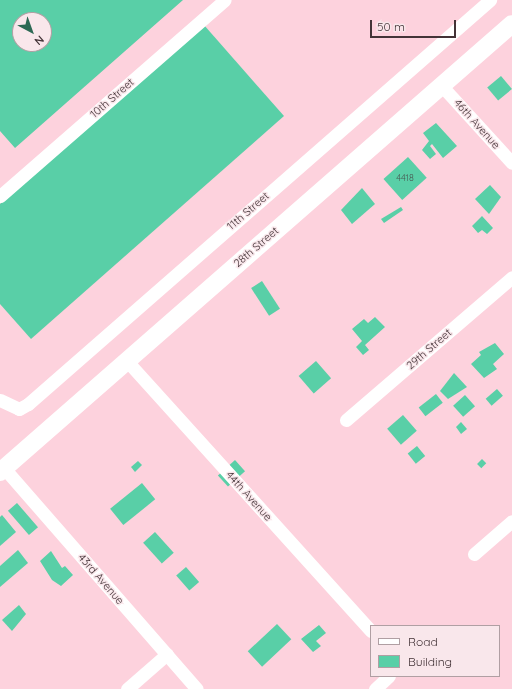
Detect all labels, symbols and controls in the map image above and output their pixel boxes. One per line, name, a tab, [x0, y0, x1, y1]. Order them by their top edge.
north arrow	[12, 12, 52, 52]
scale bar	[372, 12, 458, 38]
text: 50 m	[377, 19, 405, 34]
text: N	[32, 32, 47, 48]
street label: 10th Street	[87, 75, 137, 121]
street label: 46th Avenue	[451, 96, 503, 152]
house number: 4418	[396, 173, 414, 183]
street label: 11th Street	[224, 189, 272, 233]
street label: 28th Street	[231, 224, 281, 270]
street label: 29th Street	[404, 326, 454, 372]
street label: 44th Avenue	[223, 468, 275, 524]
street label: 43rd Avenue	[75, 551, 127, 607]
legend	[370, 625, 500, 677]
text: Road	[408, 634, 438, 649]
text: Building	[408, 654, 452, 669]

